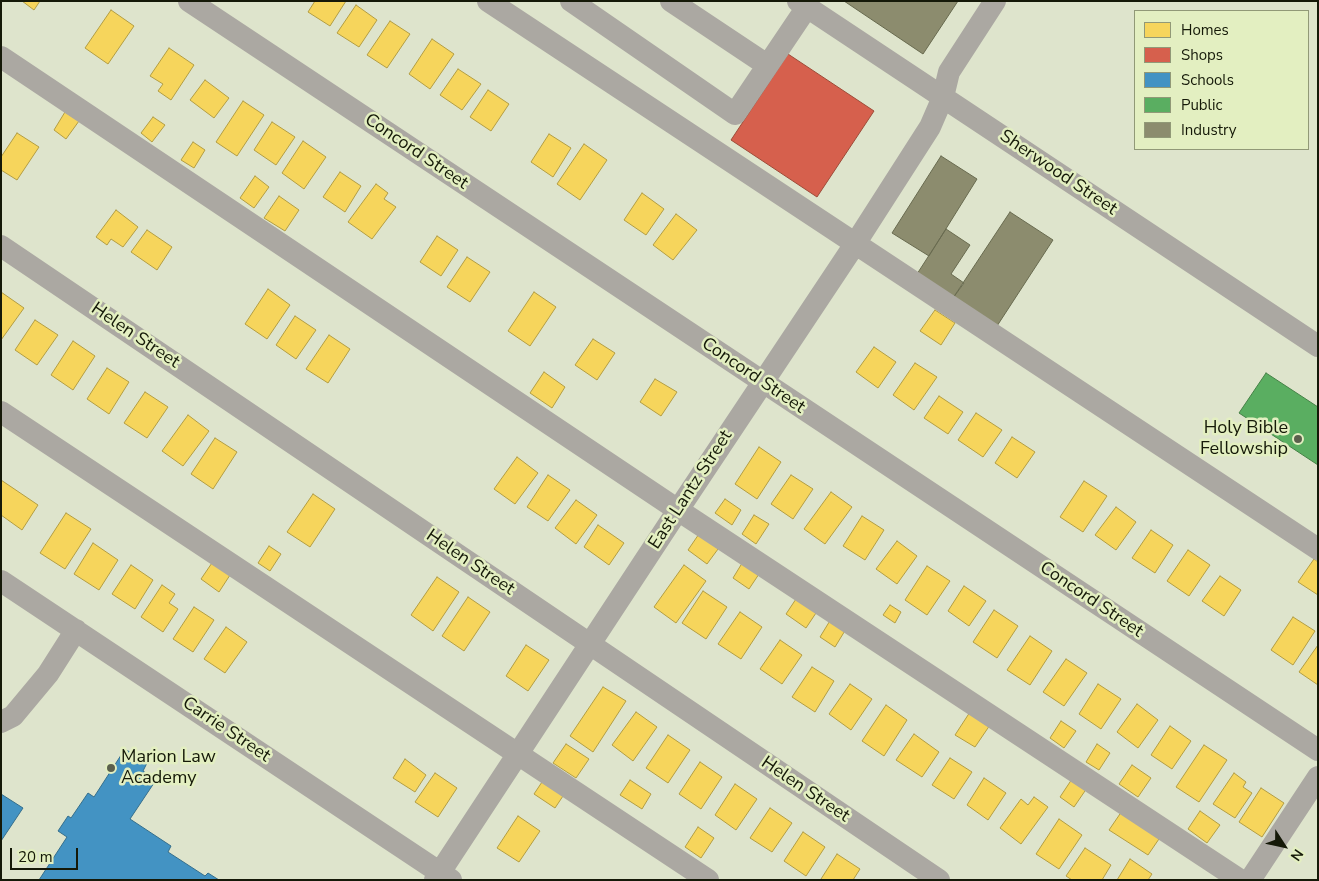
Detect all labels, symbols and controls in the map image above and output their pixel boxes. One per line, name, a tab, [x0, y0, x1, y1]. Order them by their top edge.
legend	[1134, 10, 1309, 150]
text: Homes	[1181, 20, 1229, 40]
text: Shops	[1181, 45, 1223, 65]
text: Schools	[1181, 70, 1234, 90]
text: Public	[1181, 95, 1222, 115]
street label: Concord Street	[360, 109, 472, 195]
text: Industry	[1181, 120, 1236, 140]
street label: Sherwood Street	[995, 126, 1121, 220]
street label: Helen Street	[87, 299, 183, 373]
street label: Concord Street	[697, 333, 809, 419]
place label: Holy Bible Fellowship	[1200, 418, 1288, 460]
street label: East Lantz Street	[645, 427, 737, 553]
marker: Holy Bible Fellowship	[1292, 433, 1304, 445]
street label: Helen Street	[422, 526, 518, 600]
street label: Concord Street	[1035, 557, 1147, 643]
street label: Carrie Street	[178, 693, 274, 767]
place label: Marion Law Academy	[121, 747, 216, 790]
street label: Helen Street	[757, 753, 853, 827]
marker: Marion Law Academy	[105, 762, 117, 774]
north arrow	[1259, 821, 1309, 871]
scale bar	[12, 838, 80, 870]
text: N	[1286, 845, 1307, 865]
text: 20 m	[18, 847, 53, 867]

